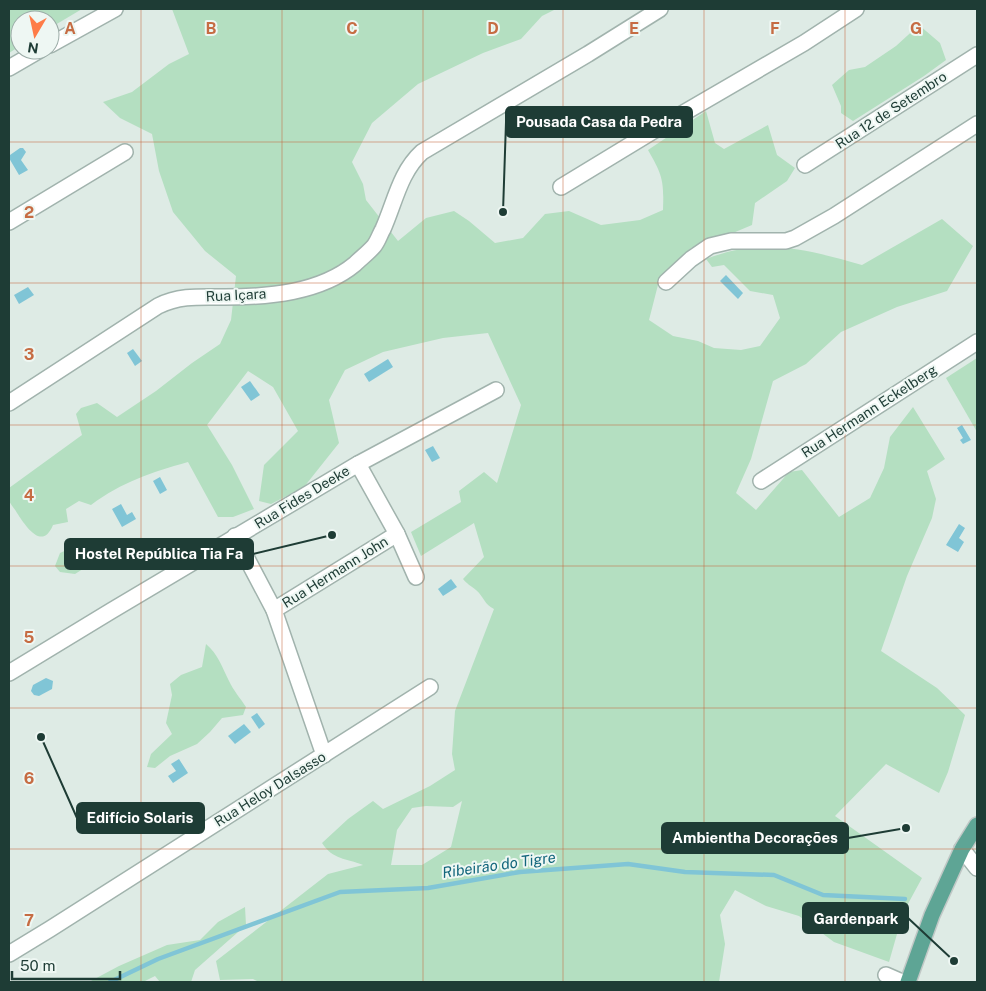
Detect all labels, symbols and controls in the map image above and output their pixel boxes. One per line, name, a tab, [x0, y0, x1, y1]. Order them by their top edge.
north arrow	[10, 10, 60, 60]
text: A	[64, 19, 76, 38]
text: B	[206, 19, 217, 38]
text: C	[346, 19, 358, 38]
text: D	[487, 19, 499, 38]
text: E	[629, 19, 639, 38]
text: F	[770, 19, 780, 38]
text: G	[910, 19, 922, 38]
text: N	[26, 39, 40, 57]
street label: Rua 12 de Setembro	[832, 68, 950, 152]
callout: Pousada Casa da Pedra	[506, 107, 692, 137]
text: Pousada Casa da Pedra	[516, 113, 682, 130]
text: 2	[24, 203, 34, 222]
street label: Rua Içara	[205, 285, 267, 305]
text: 3	[24, 345, 34, 364]
street label: Rua Hermann Eckelberg	[798, 361, 940, 461]
street label: Rua Fides Deeke	[252, 462, 353, 532]
text: 4	[24, 486, 35, 505]
street label: Rua Hermann John	[279, 533, 391, 611]
callout: Hostel República Tia Fa	[65, 539, 253, 569]
text: Hostel República Tia Fa	[75, 545, 243, 562]
text: 5	[24, 628, 35, 647]
street label: Rua Heloy Dalsasso	[211, 748, 329, 830]
text: 6	[24, 769, 34, 788]
callout: Edifício Solaris	[77, 803, 204, 833]
text: Edifício Solaris	[86, 809, 194, 826]
callout: Ambientha Decorações	[662, 823, 848, 853]
text: Ambientha Decorações	[672, 829, 838, 846]
water label: Ribeirão do Tigre	[441, 848, 557, 881]
callout: Gardenpark	[803, 903, 908, 933]
text: Gardenpark	[813, 910, 899, 927]
text: 7	[24, 911, 34, 930]
scale bar	[12, 948, 120, 980]
text: 50 m	[20, 957, 55, 974]

